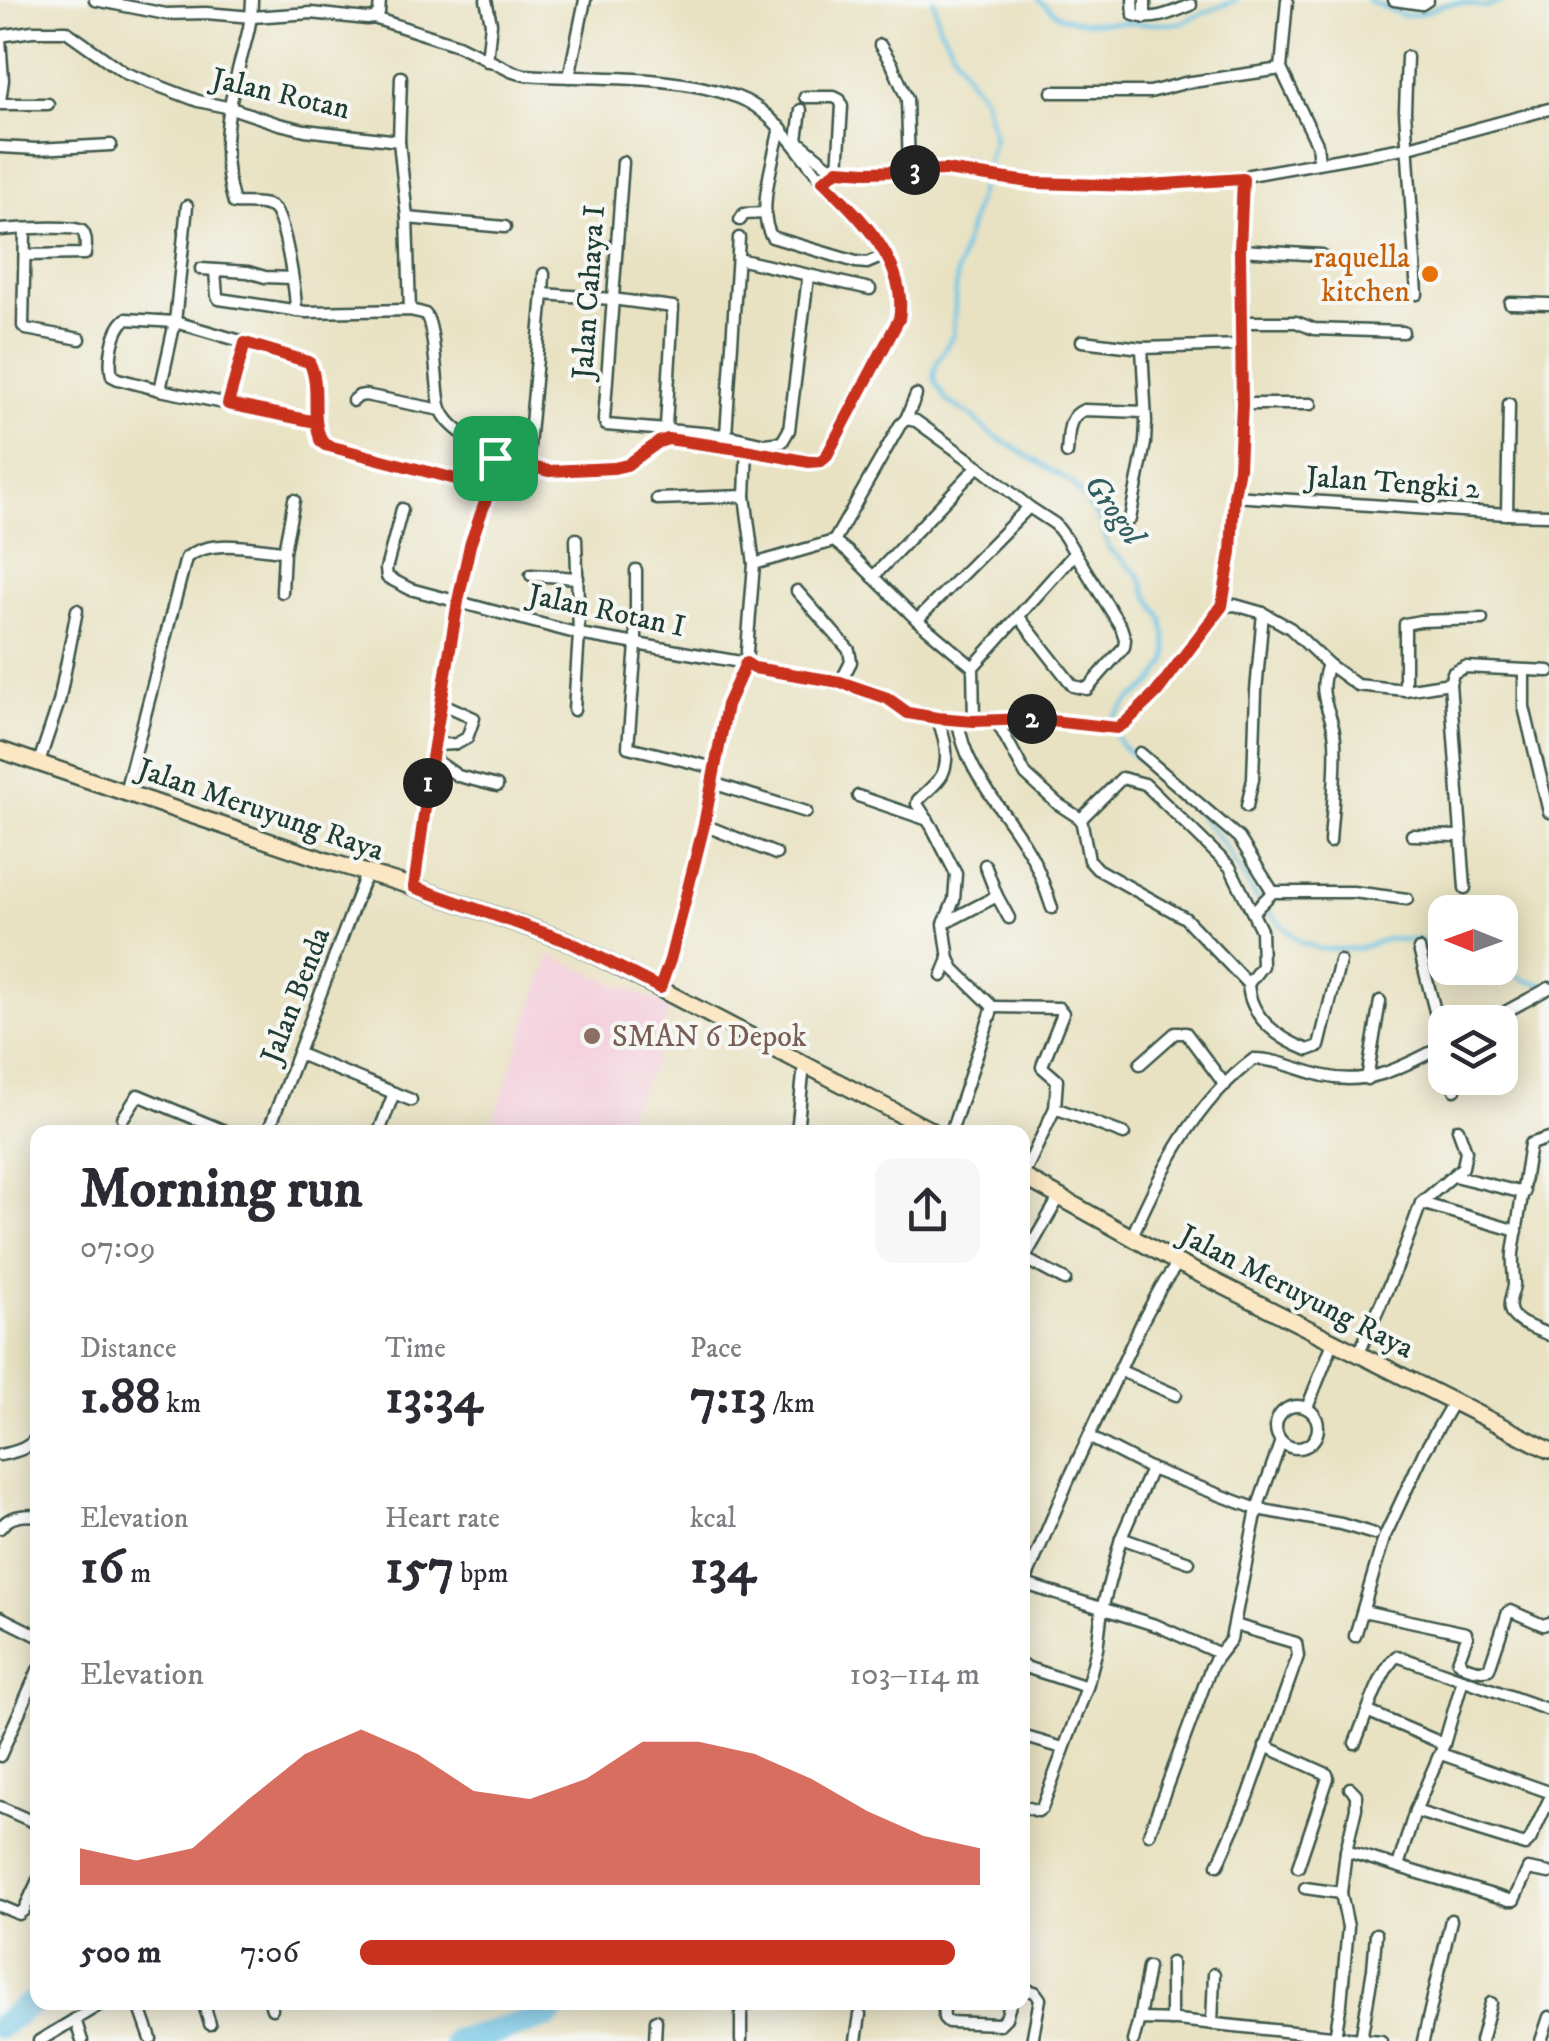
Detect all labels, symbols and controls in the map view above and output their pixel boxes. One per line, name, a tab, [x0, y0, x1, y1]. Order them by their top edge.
street label: Jalan Rotan	[205, 60, 354, 128]
pin: 3	[890, 145, 940, 195]
text: 3	[910, 152, 920, 187]
street label: Jalan Cahaya I	[565, 204, 614, 384]
place label: raquella kitchen	[1314, 240, 1410, 311]
marker: raquella kitchen	[1419, 263, 1441, 285]
pin	[453, 416, 538, 501]
icon: arrive	[468, 431, 523, 486]
street label: Jalan Tengki 2	[1302, 459, 1481, 508]
water label: Grogol	[1074, 467, 1155, 557]
street label: Jalan Rotan I	[522, 576, 688, 646]
pin: 2	[1007, 694, 1057, 744]
text: 2	[1025, 701, 1039, 736]
street label: Jalan Meruyung Raya	[130, 750, 389, 870]
pin: 1	[403, 758, 453, 808]
text: 1	[423, 765, 433, 800]
north arrow	[1428, 895, 1518, 985]
map controls	[1428, 895, 1518, 1095]
street label: Jalan Benda	[252, 922, 339, 1072]
button: layers	[1428, 1005, 1518, 1095]
place label: SMAN 6 Depok	[612, 1019, 807, 1056]
marker: SMAN 6 Depok	[581, 1025, 603, 1047]
text: Morning run	[80, 1156, 362, 1225]
button: share	[875, 1158, 980, 1263]
street label: Jalan Meruyung Raya	[1170, 1216, 1420, 1367]
text: 07:09	[80, 1228, 156, 1268]
text: Distance	[80, 1331, 176, 1366]
text: Time	[385, 1331, 446, 1366]
text: Pace	[690, 1331, 742, 1366]
text: 1.88	[80, 1366, 160, 1429]
text: 13:34	[385, 1366, 483, 1429]
text: 7:13	[690, 1366, 766, 1429]
text: km	[160, 1386, 201, 1421]
text: /km	[766, 1386, 815, 1421]
text: Elevation	[80, 1501, 188, 1536]
text: Heart rate	[385, 1501, 500, 1536]
text: kcal	[690, 1501, 736, 1536]
text: 16	[80, 1536, 124, 1599]
text: 157	[385, 1536, 454, 1599]
text: 134	[690, 1536, 756, 1599]
text: m	[124, 1556, 151, 1591]
text: bpm	[454, 1556, 508, 1591]
text: Elevation	[80, 1655, 204, 1695]
text: 103–114 m	[850, 1655, 980, 1695]
text: 500 m	[80, 1933, 161, 1973]
text: 7:06	[240, 1933, 299, 1973]

